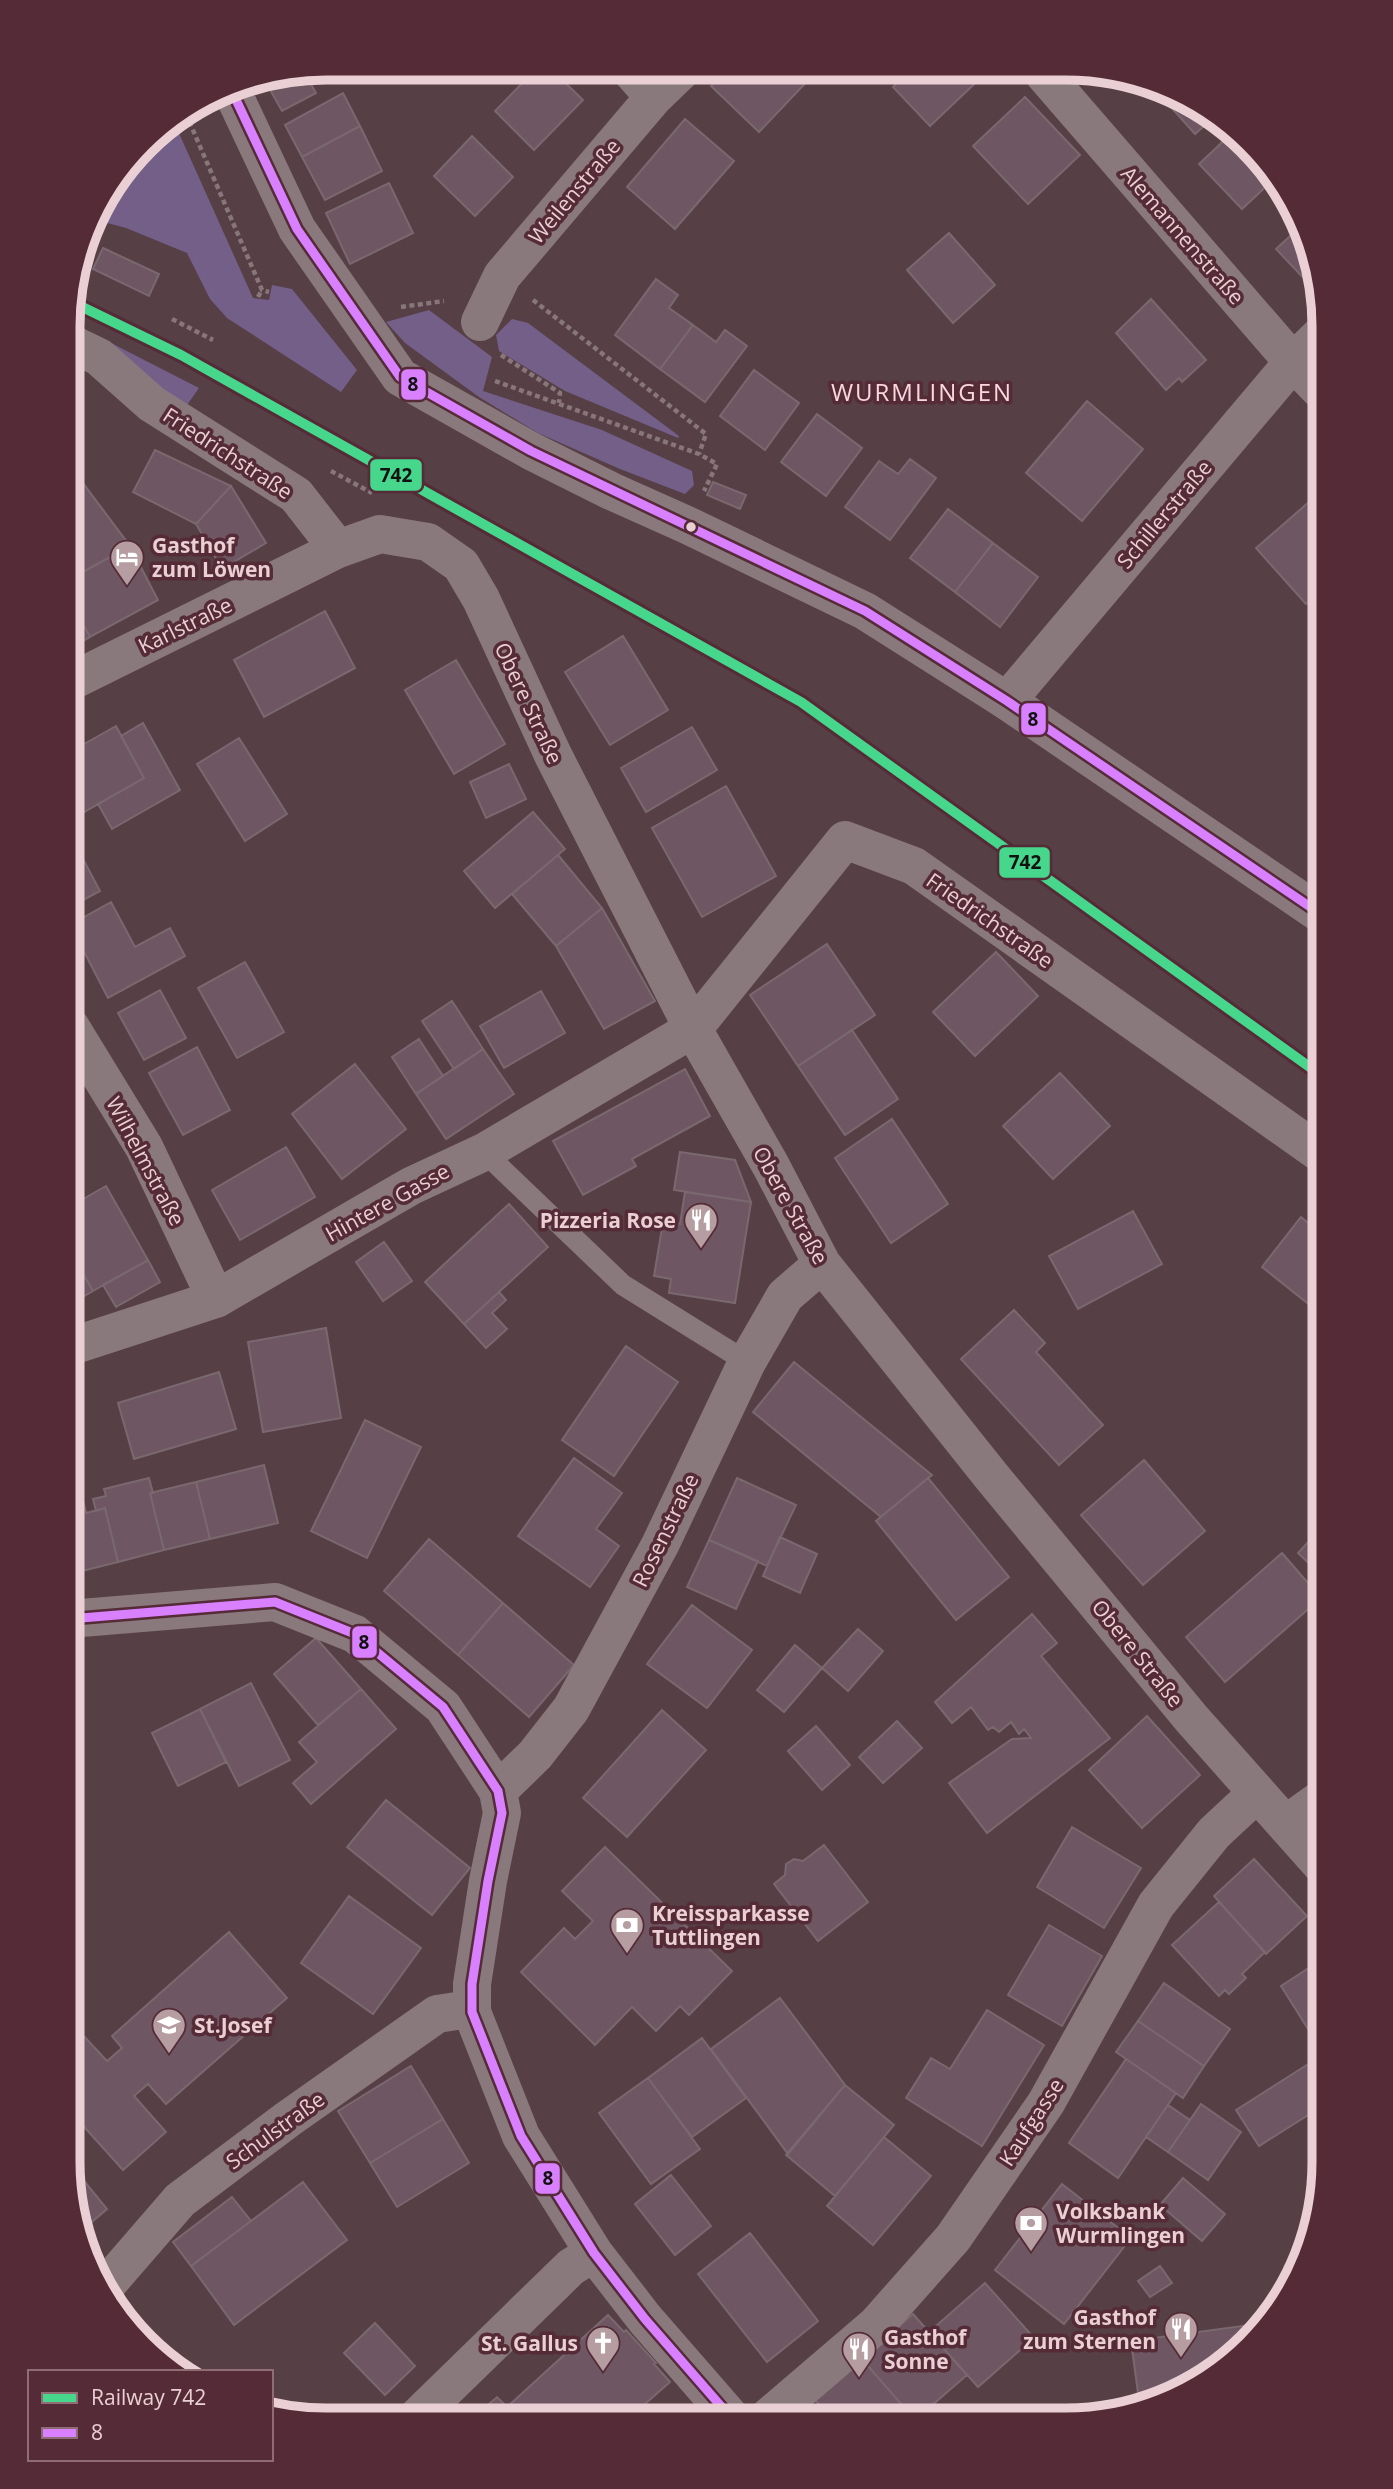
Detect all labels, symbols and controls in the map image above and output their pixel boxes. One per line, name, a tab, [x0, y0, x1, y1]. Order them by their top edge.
street label: Weilenstraße	[522, 133, 626, 249]
street label: Alemannenstraße	[1115, 160, 1251, 310]
line badge: 8	[400, 368, 427, 401]
text: 8	[408, 371, 419, 397]
district label: WURMLINGEN	[831, 375, 1013, 408]
street label: Friedrichstraße	[158, 401, 298, 505]
street label: Schillerstraße	[1110, 454, 1218, 574]
line badge: 742	[369, 458, 423, 492]
text: 742	[380, 462, 412, 488]
unlabelled marker	[684, 520, 698, 534]
place label: Gasthof zum Löwen	[152, 531, 271, 583]
hotel icon: Gasthof zum Löwen	[108, 538, 146, 587]
street label: Karlstraße	[133, 590, 237, 660]
street label: Obere Straße	[489, 638, 569, 768]
line badge: 8	[1020, 702, 1047, 736]
text: 8	[1028, 706, 1039, 732]
line badge: 742	[998, 846, 1051, 879]
text: 742	[1009, 849, 1041, 875]
street label: Friedrichstraße	[921, 866, 1059, 974]
street label: Wilhelmstraße	[100, 1092, 192, 1230]
street label: Obere Straße	[747, 1141, 835, 1269]
street label: Hintere Gasse	[320, 1156, 454, 1248]
restaurant icon: Pizzeria Rose	[682, 1201, 720, 1250]
place label: Pizzeria Rose	[540, 1206, 676, 1234]
street label: Rosenstraße	[625, 1469, 705, 1591]
street label: Obere Straße	[1086, 1593, 1190, 1713]
line badge: 8	[351, 1625, 378, 1659]
text: 8	[359, 1629, 370, 1655]
place label: Kreissparkasse Tuttlingen	[652, 1899, 810, 1951]
bank icon: Kreissparkasse Tuttlingen	[608, 1906, 646, 1955]
school or university icon: St.Josef	[150, 2006, 188, 2055]
place label: St.Josef	[194, 2011, 273, 2039]
street label: Kaufgasse	[992, 2073, 1070, 2171]
street label: Schulstraße	[220, 2085, 330, 2175]
line badge: 8	[534, 2162, 561, 2195]
text: 8	[543, 2165, 554, 2191]
place label: Volksbank Wurmlingen	[1056, 2197, 1185, 2249]
bank icon: Volksbank Wurmlingen	[1012, 2204, 1050, 2253]
place label: Gasthof zum Sternen	[1023, 2303, 1158, 2355]
restaurant icon: Gasthof zum Sternen	[1162, 2310, 1200, 2359]
place label: Gasthof Sonne	[884, 2323, 968, 2375]
church icon: St. Gallus	[584, 2324, 622, 2373]
place label: St. Gallus	[481, 2329, 578, 2357]
restaurant icon: Gasthof Sonne	[840, 2330, 878, 2379]
legend	[28, 2370, 273, 2461]
text: Railway 742	[91, 2383, 206, 2411]
text: 8	[91, 2418, 103, 2446]

